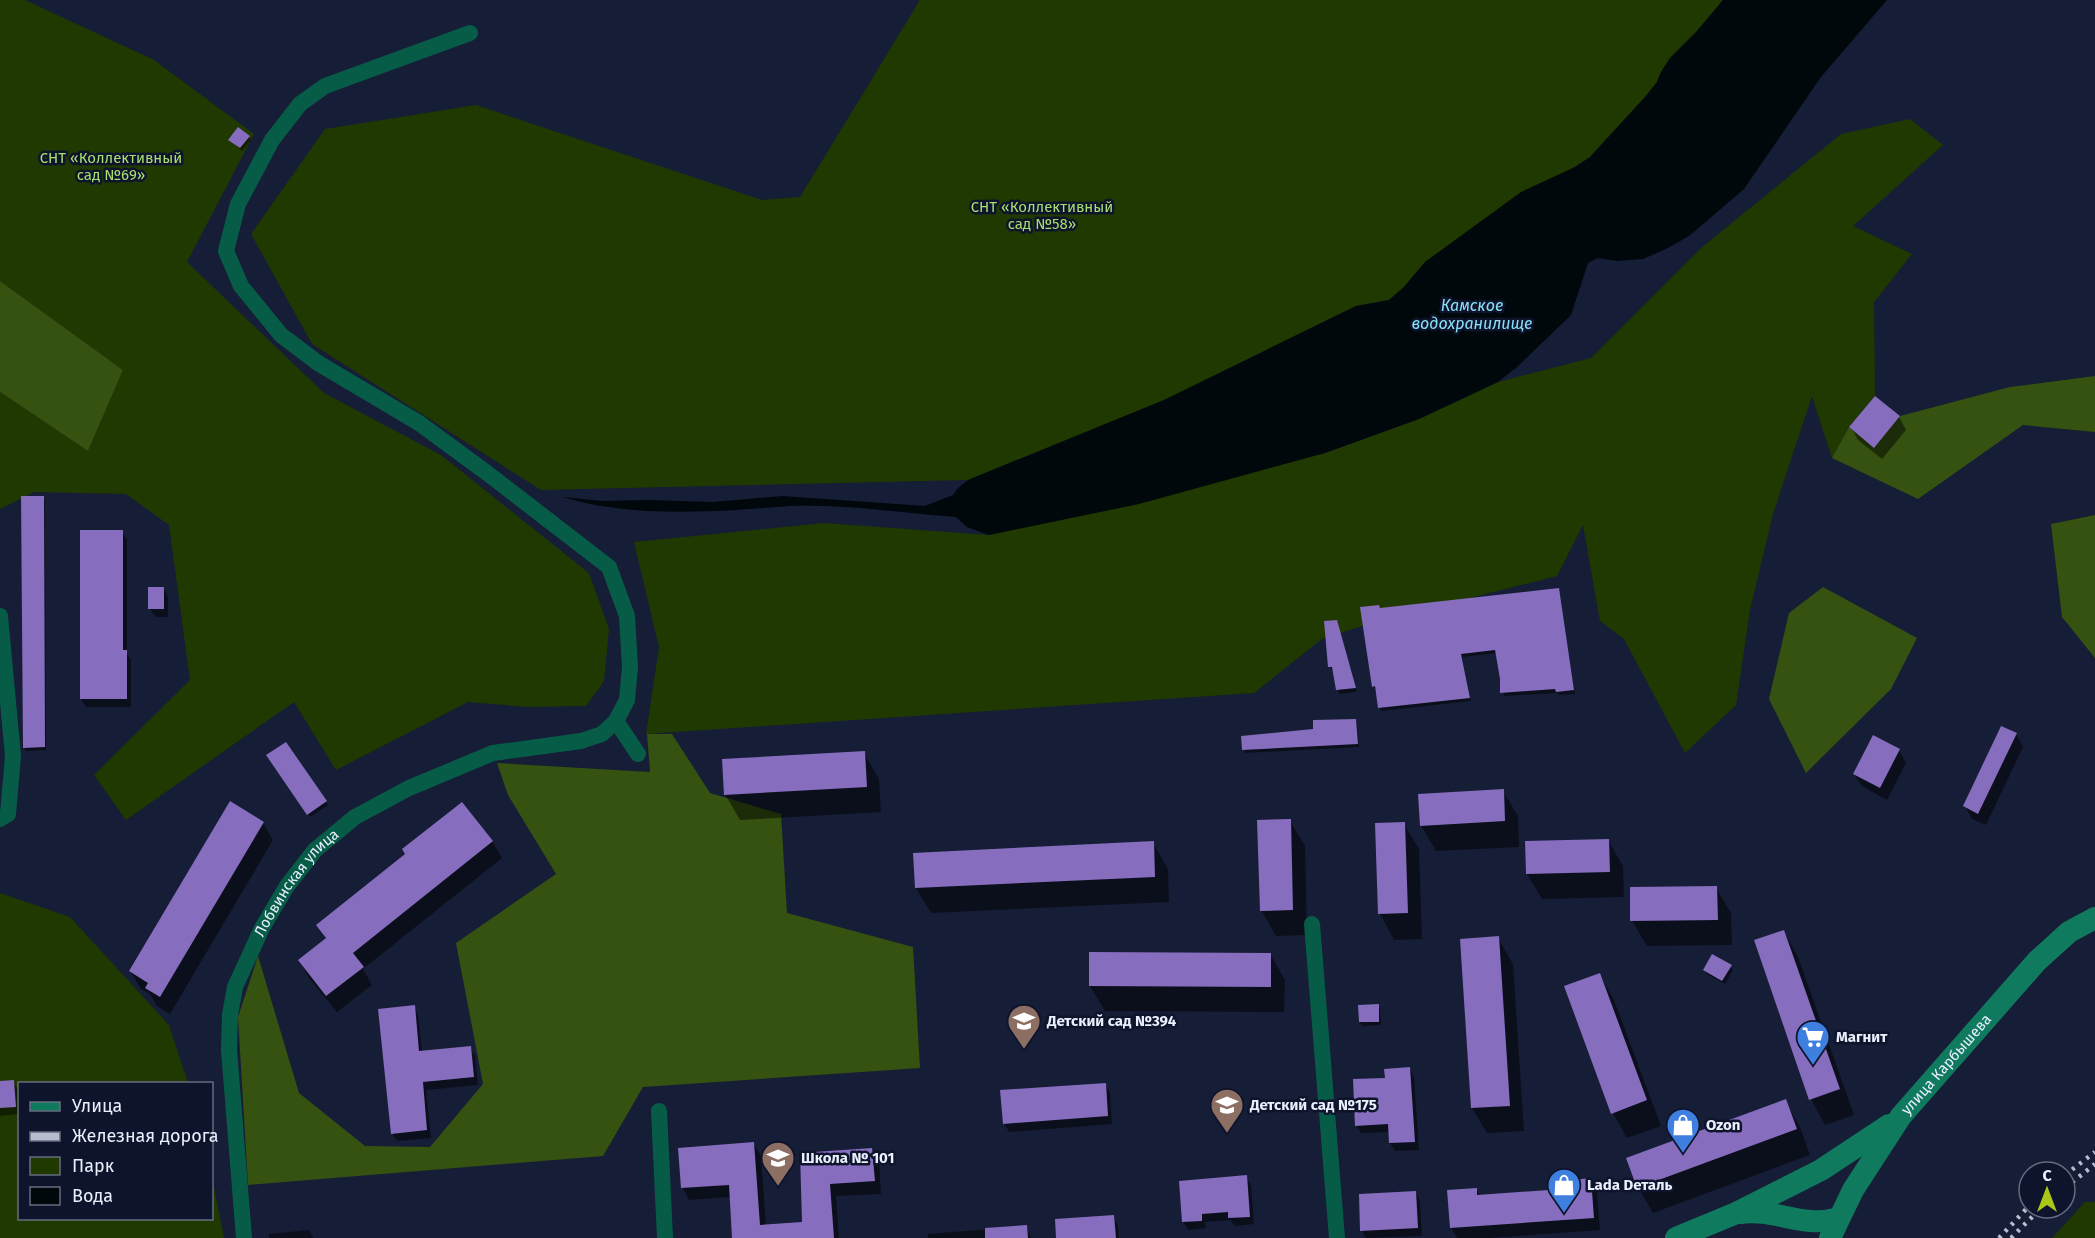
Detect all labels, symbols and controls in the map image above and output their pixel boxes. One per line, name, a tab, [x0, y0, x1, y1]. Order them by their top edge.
park label: СНТ «Коллективный сад №69»	[40, 149, 182, 184]
park label: СНТ «Коллективный сад №58»	[971, 198, 1113, 233]
water label: Камское водохранилище	[1412, 296, 1532, 333]
street label: Лобвинская улица	[250, 825, 342, 939]
school or university icon: Детский сад №394	[1006, 1003, 1042, 1050]
street label: улица Карбышева	[1897, 1010, 1995, 1118]
place label: Детский сад №394	[1046, 1012, 1177, 1030]
supermarket icon: Магнит	[1795, 1019, 1831, 1066]
place label: Магнит	[1836, 1028, 1888, 1046]
legend	[18, 1082, 213, 1220]
school or university icon: Детский сад №175	[1209, 1087, 1245, 1134]
text: Улица	[72, 1095, 122, 1117]
place label: Детский сад №175	[1249, 1096, 1377, 1114]
shop icon: Ozon	[1665, 1107, 1701, 1154]
place label: Ozon	[1706, 1116, 1740, 1134]
text: Железная дорога	[72, 1125, 219, 1147]
school or university icon: Школа № 101	[760, 1140, 796, 1187]
place label: Школа № 101	[801, 1149, 895, 1167]
text: Парк	[72, 1155, 115, 1177]
north arrow	[2017, 1160, 2077, 1220]
text: С	[2042, 1166, 2052, 1185]
shop icon: Lada Dеталь	[1546, 1167, 1582, 1214]
place label: Lada Dеталь	[1587, 1176, 1672, 1194]
text: Вода	[72, 1185, 113, 1207]

